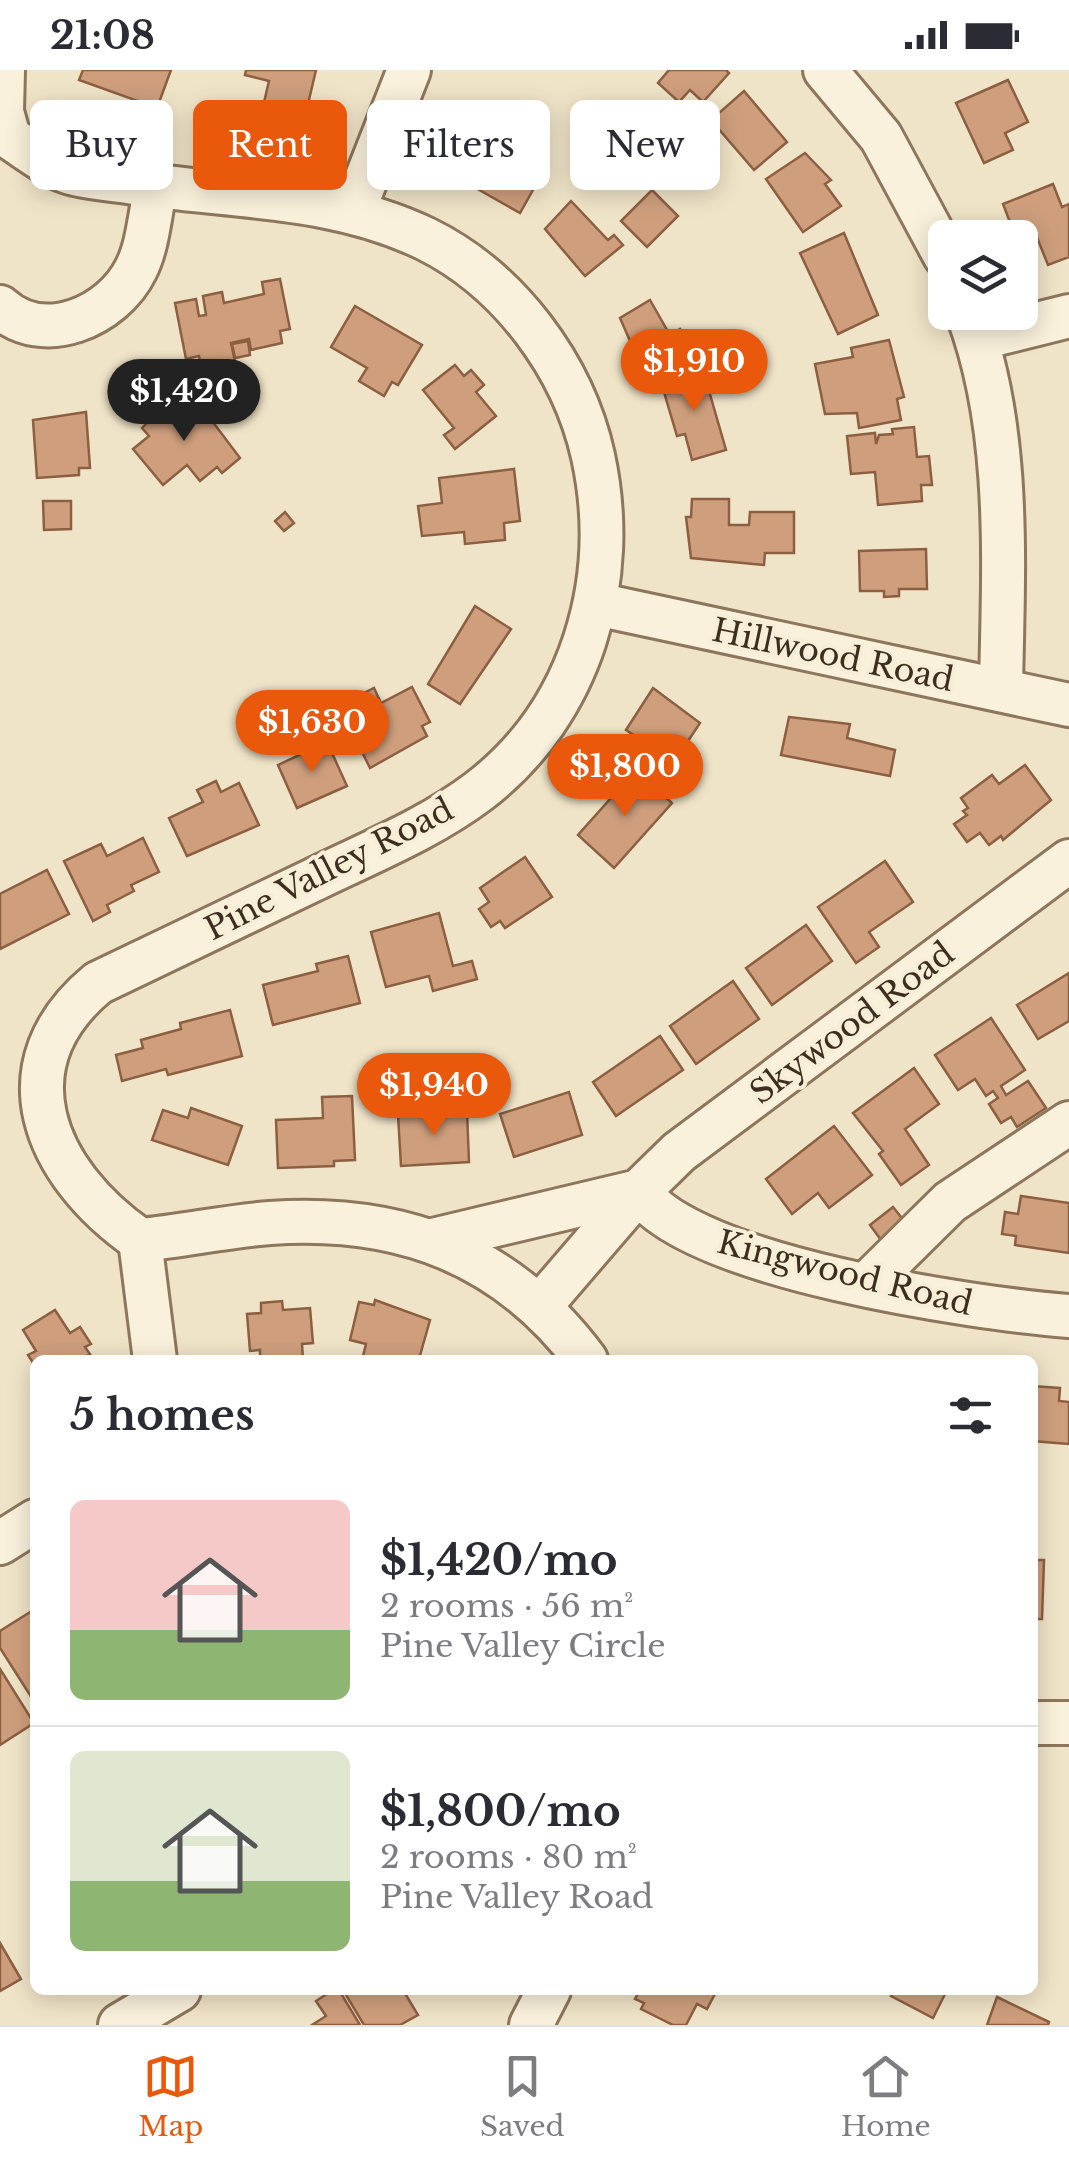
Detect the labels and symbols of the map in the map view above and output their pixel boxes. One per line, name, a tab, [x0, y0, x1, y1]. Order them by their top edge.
pin: $1,910	[613, 329, 775, 414]
pin: $1,420	[103, 359, 265, 444]
street label: Hillwood Road	[709, 610, 957, 700]
pin: $1,630	[231, 690, 393, 775]
pin: $1,800	[544, 734, 706, 819]
street label: Pine Valley Road	[198, 789, 460, 949]
street label: Skywood Road	[742, 933, 962, 1113]
pin: $1,940	[353, 1053, 515, 1138]
street label: Kingwood Road	[713, 1222, 977, 1324]

